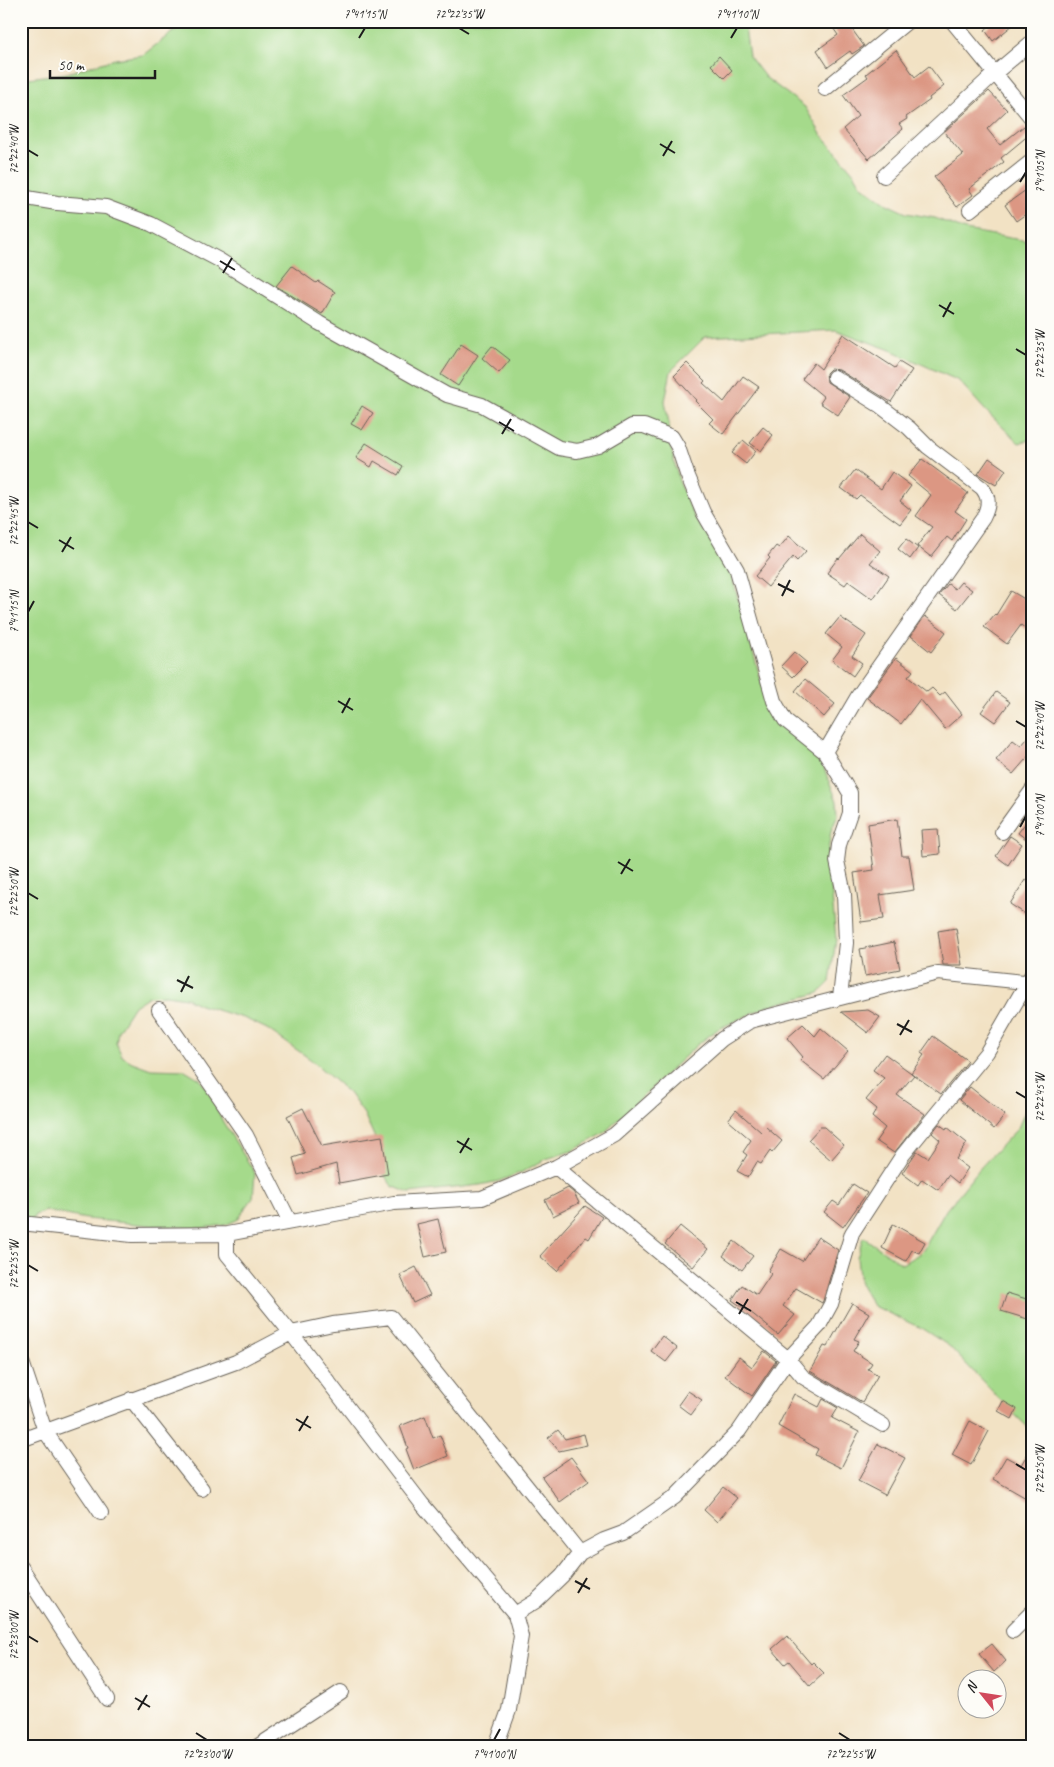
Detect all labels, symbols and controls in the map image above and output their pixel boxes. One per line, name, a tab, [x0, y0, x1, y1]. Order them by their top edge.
text: 7°41'15"N	[344, 6, 388, 22]
text: 72°22'35"W	[435, 6, 486, 22]
text: 7°41'10"N	[716, 6, 760, 22]
scale bar	[50, 48, 155, 80]
text: 50 m	[58, 56, 85, 75]
text: 72°22'40"W	[6, 123, 22, 174]
text: 7°41'05"N	[1032, 149, 1048, 193]
text: 72°22'35"W	[1032, 328, 1048, 379]
text: 72°22'45"W	[6, 495, 22, 546]
text: 7°41'15"N	[6, 589, 22, 633]
text: 72°22'40"W	[1032, 700, 1048, 751]
text: 7°41'00"N	[1032, 793, 1048, 837]
text: 72°22'50"W	[6, 866, 22, 917]
text: 72°22'45"W	[1032, 1071, 1048, 1122]
text: 72°22'55"W	[6, 1238, 22, 1289]
text: 72°22'50"W	[1032, 1443, 1048, 1494]
text: 72°23'00"W	[6, 1609, 22, 1660]
north arrow	[956, 1670, 1006, 1720]
text: N	[962, 1678, 982, 1696]
text: 72°23'00"W	[183, 1746, 234, 1762]
text: 7°41'00"N	[473, 1746, 517, 1762]
text: 72°22'55"W	[826, 1746, 877, 1762]

